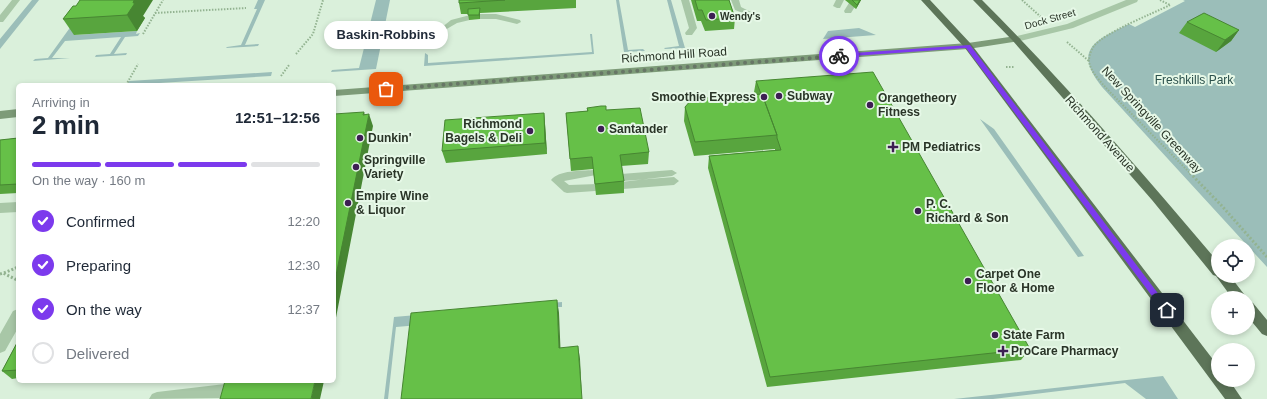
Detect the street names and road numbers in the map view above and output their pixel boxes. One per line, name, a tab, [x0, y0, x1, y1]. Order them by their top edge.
street label: Dock Street	[1023, 6, 1077, 31]
street label: Richmond Hill Road	[621, 44, 727, 66]
street label: New Springville Greenway	[1099, 64, 1205, 176]
street label: Richmond Avenue	[1062, 93, 1138, 175]

